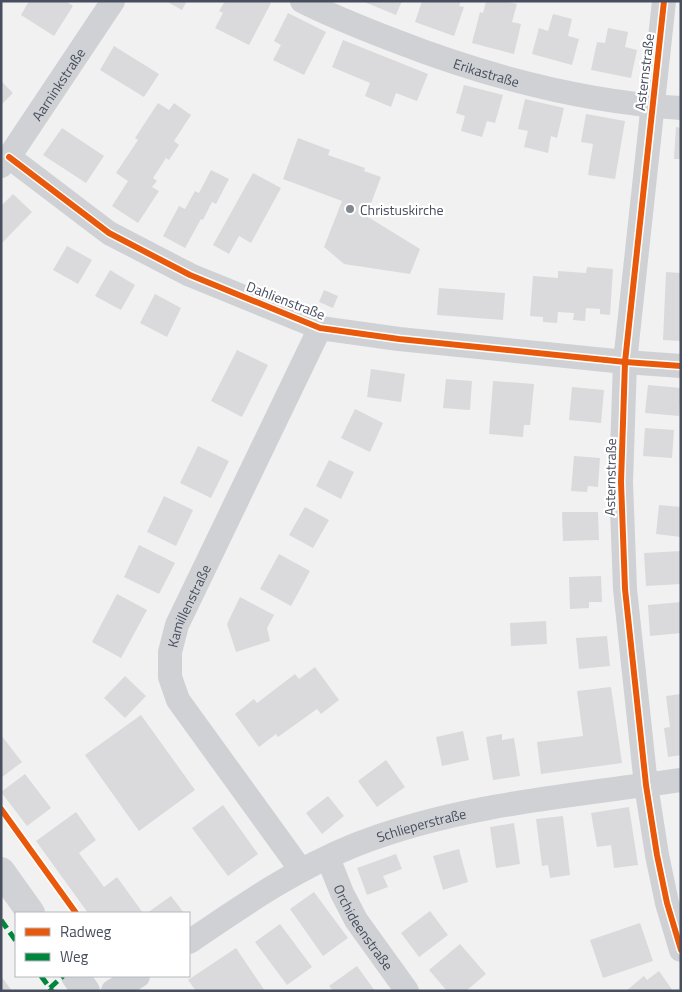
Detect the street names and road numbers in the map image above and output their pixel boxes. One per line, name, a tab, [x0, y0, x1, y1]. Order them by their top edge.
street label: Asternstraße	[629, 32, 659, 112]
street label: Aarninkstraße	[26, 43, 90, 124]
street label: Erikastraße	[451, 52, 522, 92]
street label: Dahlienstraße	[244, 275, 328, 325]
street label: Asternstraße	[599, 438, 621, 516]
street label: Kamillenstraße	[161, 560, 215, 650]
street label: Schlieperstraße	[373, 802, 468, 847]
street label: Orchideenstraße	[329, 881, 399, 974]

